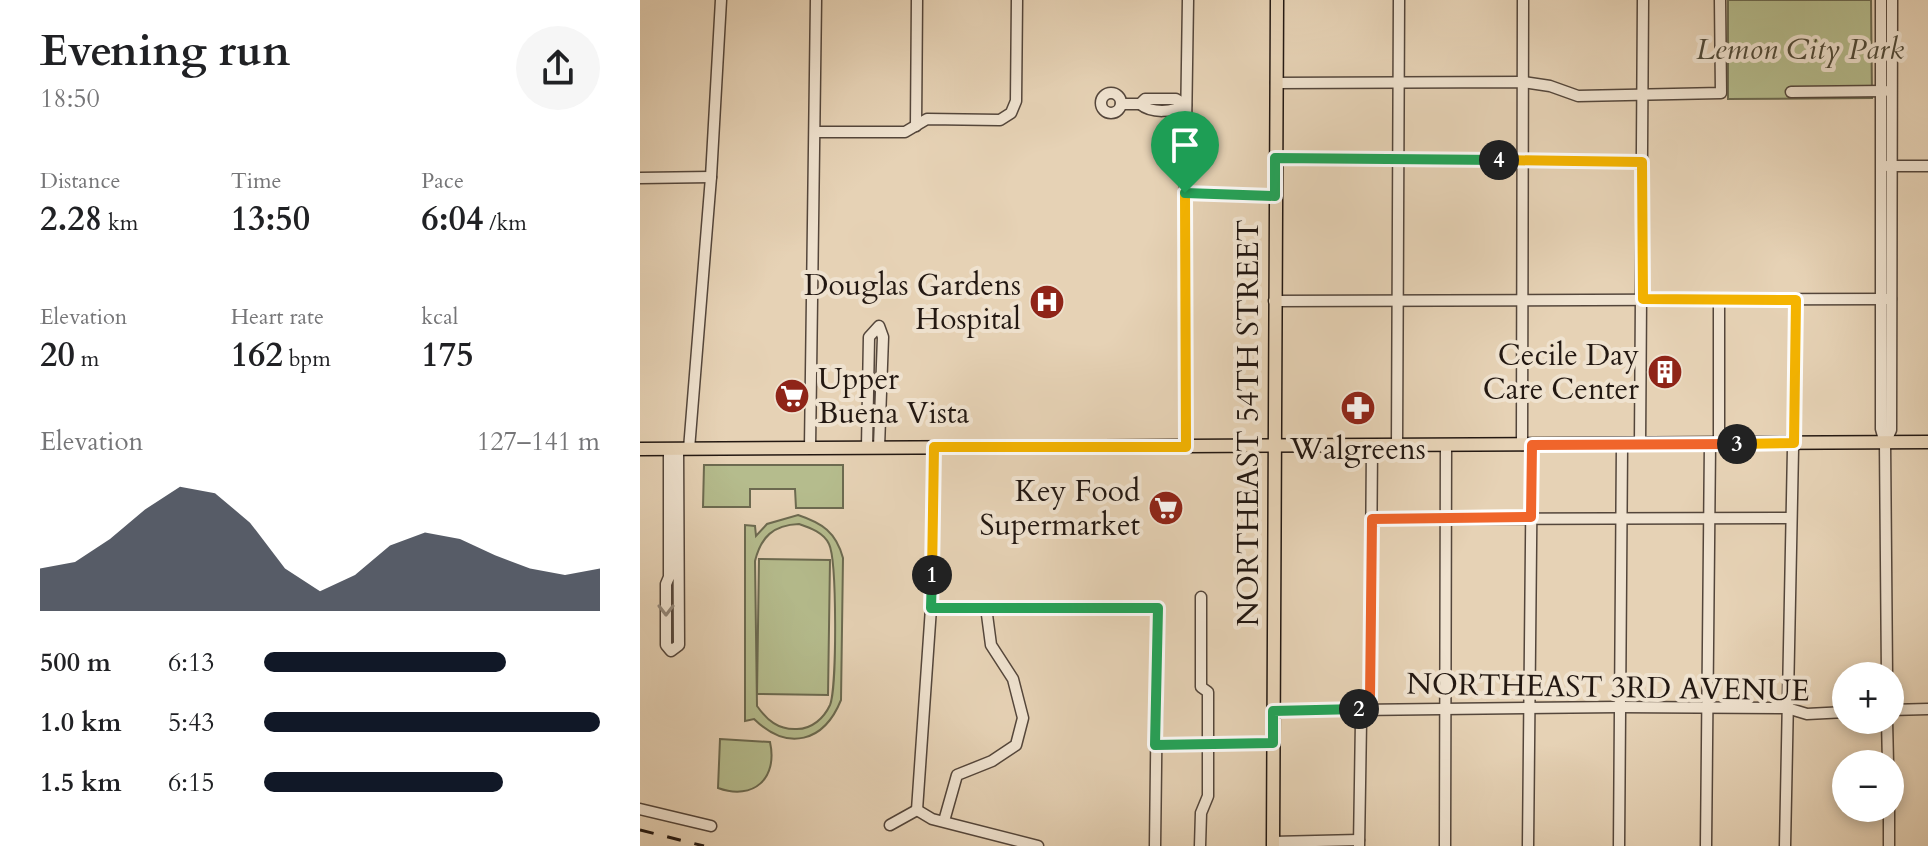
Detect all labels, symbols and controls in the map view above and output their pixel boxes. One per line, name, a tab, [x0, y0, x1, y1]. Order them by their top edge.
text: Evening run	[40, 21, 290, 81]
button: share	[516, 26, 600, 110]
park label: Lemon City Park	[1696, 29, 1904, 70]
text: 18:50	[40, 81, 100, 116]
pin	[1151, 111, 1219, 193]
icon: arrive	[1163, 123, 1207, 167]
pin: 4	[1479, 140, 1519, 180]
text: 4	[1493, 145, 1505, 175]
text: Distance	[40, 166, 120, 196]
text: Time	[231, 166, 282, 196]
text: Pace	[421, 166, 464, 196]
text: 2.28	[40, 196, 102, 242]
text: 13:50	[231, 196, 310, 242]
text: 6:04	[421, 196, 483, 242]
text: km	[102, 208, 138, 238]
text: /km	[483, 208, 527, 238]
street label: NORTHEAST 54TH STREET	[1228, 219, 1269, 627]
place label: Douglas Gardens Hospital	[804, 265, 1021, 340]
hospital icon: Douglas Gardens Hospital	[1028, 283, 1066, 321]
text: Elevation	[40, 302, 127, 332]
text: Heart rate	[231, 302, 324, 332]
text: kcal	[421, 302, 458, 332]
text: 20	[40, 332, 75, 378]
text: 162	[231, 332, 283, 378]
text: 175	[421, 332, 474, 378]
place label: Cecile Day Care Center	[1483, 335, 1639, 410]
text: m	[75, 344, 99, 374]
text: bpm	[283, 344, 331, 374]
building icon: Cecile Day Care Center	[1646, 353, 1684, 391]
place label: Upper Buena Vista	[818, 359, 970, 434]
supermarket icon: Upper Buena Vista	[773, 377, 811, 415]
pharmacy icon: Walgreens	[1339, 389, 1377, 427]
text: Elevation	[40, 424, 143, 459]
text: 127–141 m	[477, 424, 600, 459]
pin: 3	[1717, 424, 1757, 464]
place label: Walgreens	[1289, 429, 1426, 470]
text: 3	[1731, 429, 1743, 459]
place label: Key Food Supermarket	[980, 471, 1141, 546]
supermarket icon: Key Food Supermarket	[1147, 489, 1185, 527]
pin: 1	[912, 555, 952, 595]
text: 1	[926, 560, 938, 590]
one-way arrow	[657, 604, 675, 617]
text: 500 m	[40, 645, 111, 680]
text: 6:13	[168, 645, 215, 680]
map controls	[1832, 662, 1904, 822]
button: +	[1832, 662, 1904, 734]
street label: NORTHEAST 3RD AVENUE	[1406, 663, 1810, 712]
pin: 2	[1339, 689, 1379, 729]
text: 2	[1353, 694, 1365, 724]
text: 1.0 km	[40, 705, 121, 740]
text: 5:43	[168, 705, 215, 740]
button: −	[1832, 750, 1904, 822]
text: 1.5 km	[40, 765, 121, 800]
text: 6:15	[168, 765, 215, 800]

